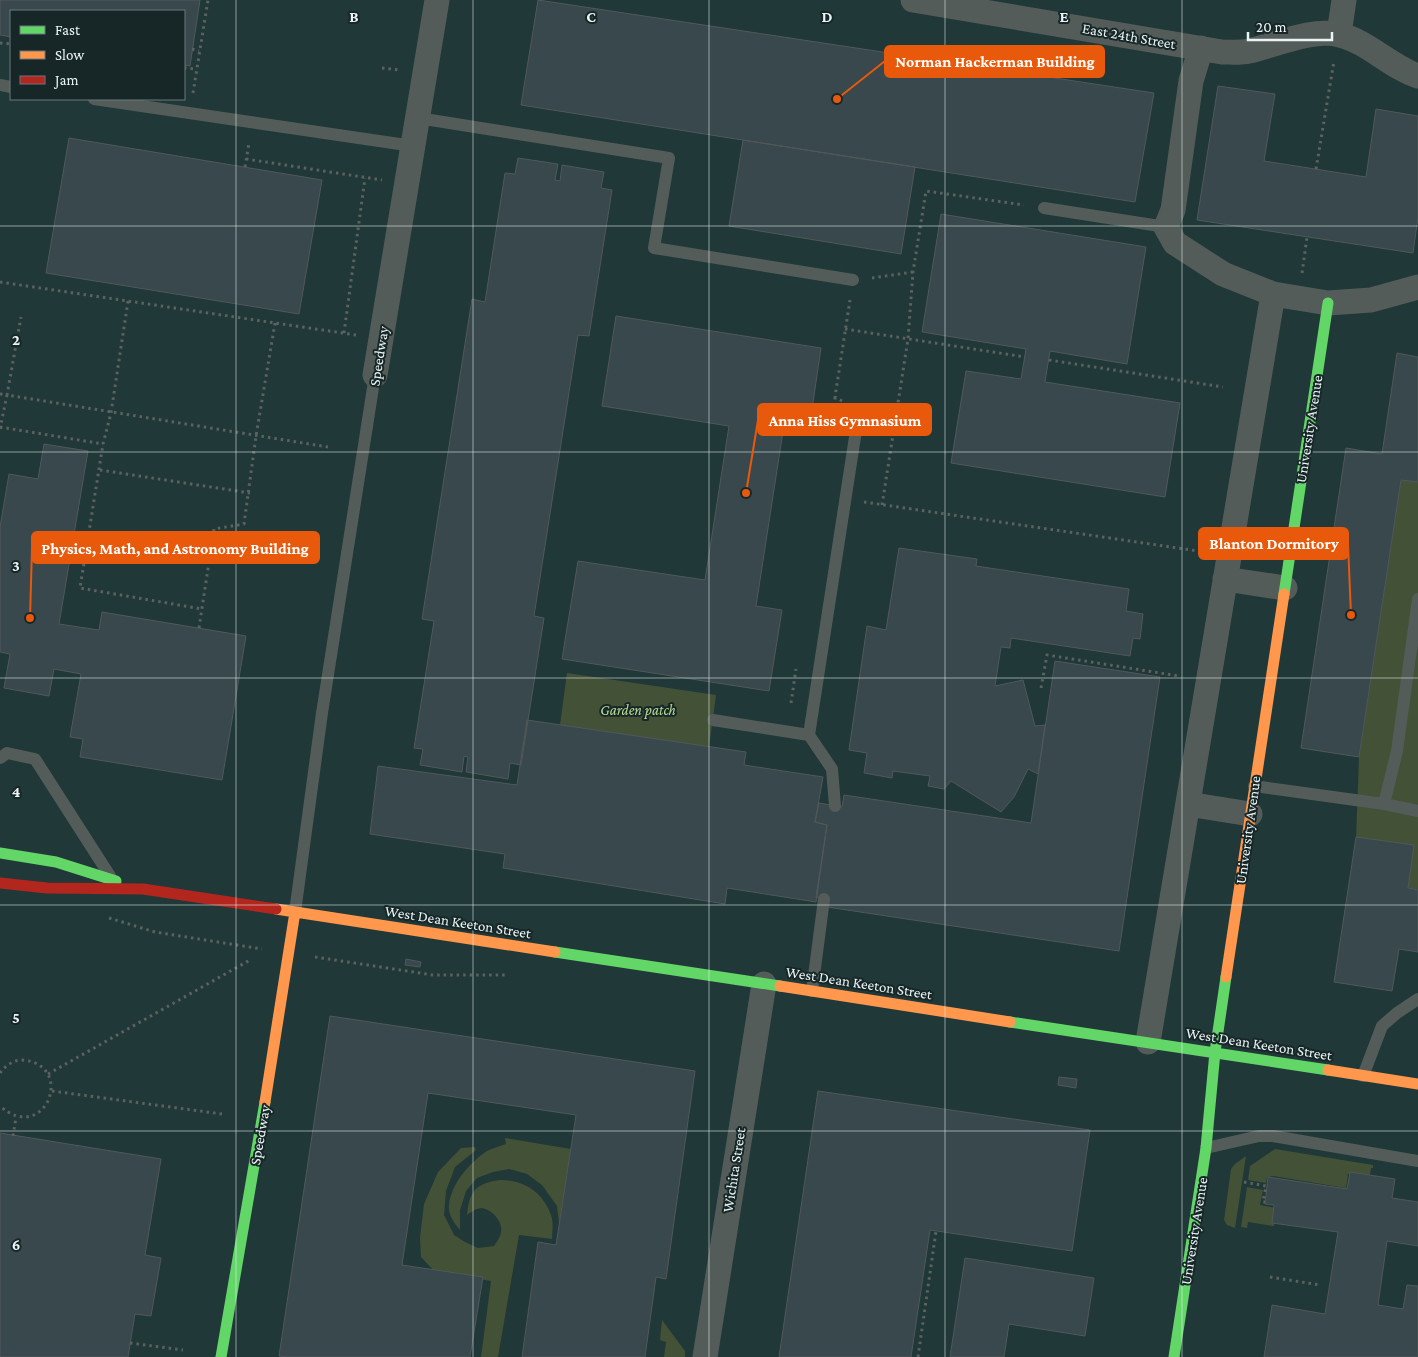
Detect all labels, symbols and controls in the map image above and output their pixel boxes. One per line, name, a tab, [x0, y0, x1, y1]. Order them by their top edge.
text: B	[349, 8, 359, 25]
text: C	[586, 8, 596, 25]
text: D	[821, 8, 833, 25]
text: E	[1059, 8, 1069, 25]
legend	[10, 10, 185, 100]
scale bar	[1248, 10, 1332, 42]
text: 20 m	[1256, 19, 1287, 35]
street label: East 24th Street	[1081, 20, 1178, 52]
text: Fast	[55, 22, 81, 38]
callout: Norman Hackerman Building	[885, 46, 1104, 77]
text: Slow	[55, 47, 85, 63]
text: Norman Hackerman Building	[895, 53, 1095, 70]
text: Jam	[53, 72, 78, 89]
street label: Speedway	[366, 325, 393, 387]
text: 2	[12, 331, 20, 348]
street label: University Avenue	[1293, 374, 1326, 484]
callout: Anna Hiss Gymnasium	[758, 404, 931, 435]
text: Anna Hiss Gymnasium	[768, 412, 922, 429]
callout: Blanton Dormitory	[1199, 528, 1348, 559]
callout: Physics, Math, and Astronomy Building	[32, 532, 319, 563]
text: Blanton Dormitory	[1209, 535, 1339, 552]
text: Physics, Math, and Astronomy Building	[41, 540, 309, 557]
text: 3	[12, 557, 20, 574]
park label: Garden patch	[600, 702, 676, 719]
street label: University Avenue	[1232, 775, 1265, 885]
text: 4	[12, 783, 21, 800]
street label: West Dean Keeton Street	[384, 903, 533, 942]
street label: West Dean Keeton Street	[785, 964, 934, 1003]
text: 5	[12, 1009, 20, 1026]
street label: West Dean Keeton Street	[1185, 1025, 1334, 1064]
street label: Speedway	[247, 1104, 274, 1166]
street label: Wichita Street	[719, 1126, 749, 1213]
street label: University Avenue	[1178, 1176, 1211, 1286]
text: 6	[12, 1236, 20, 1253]

